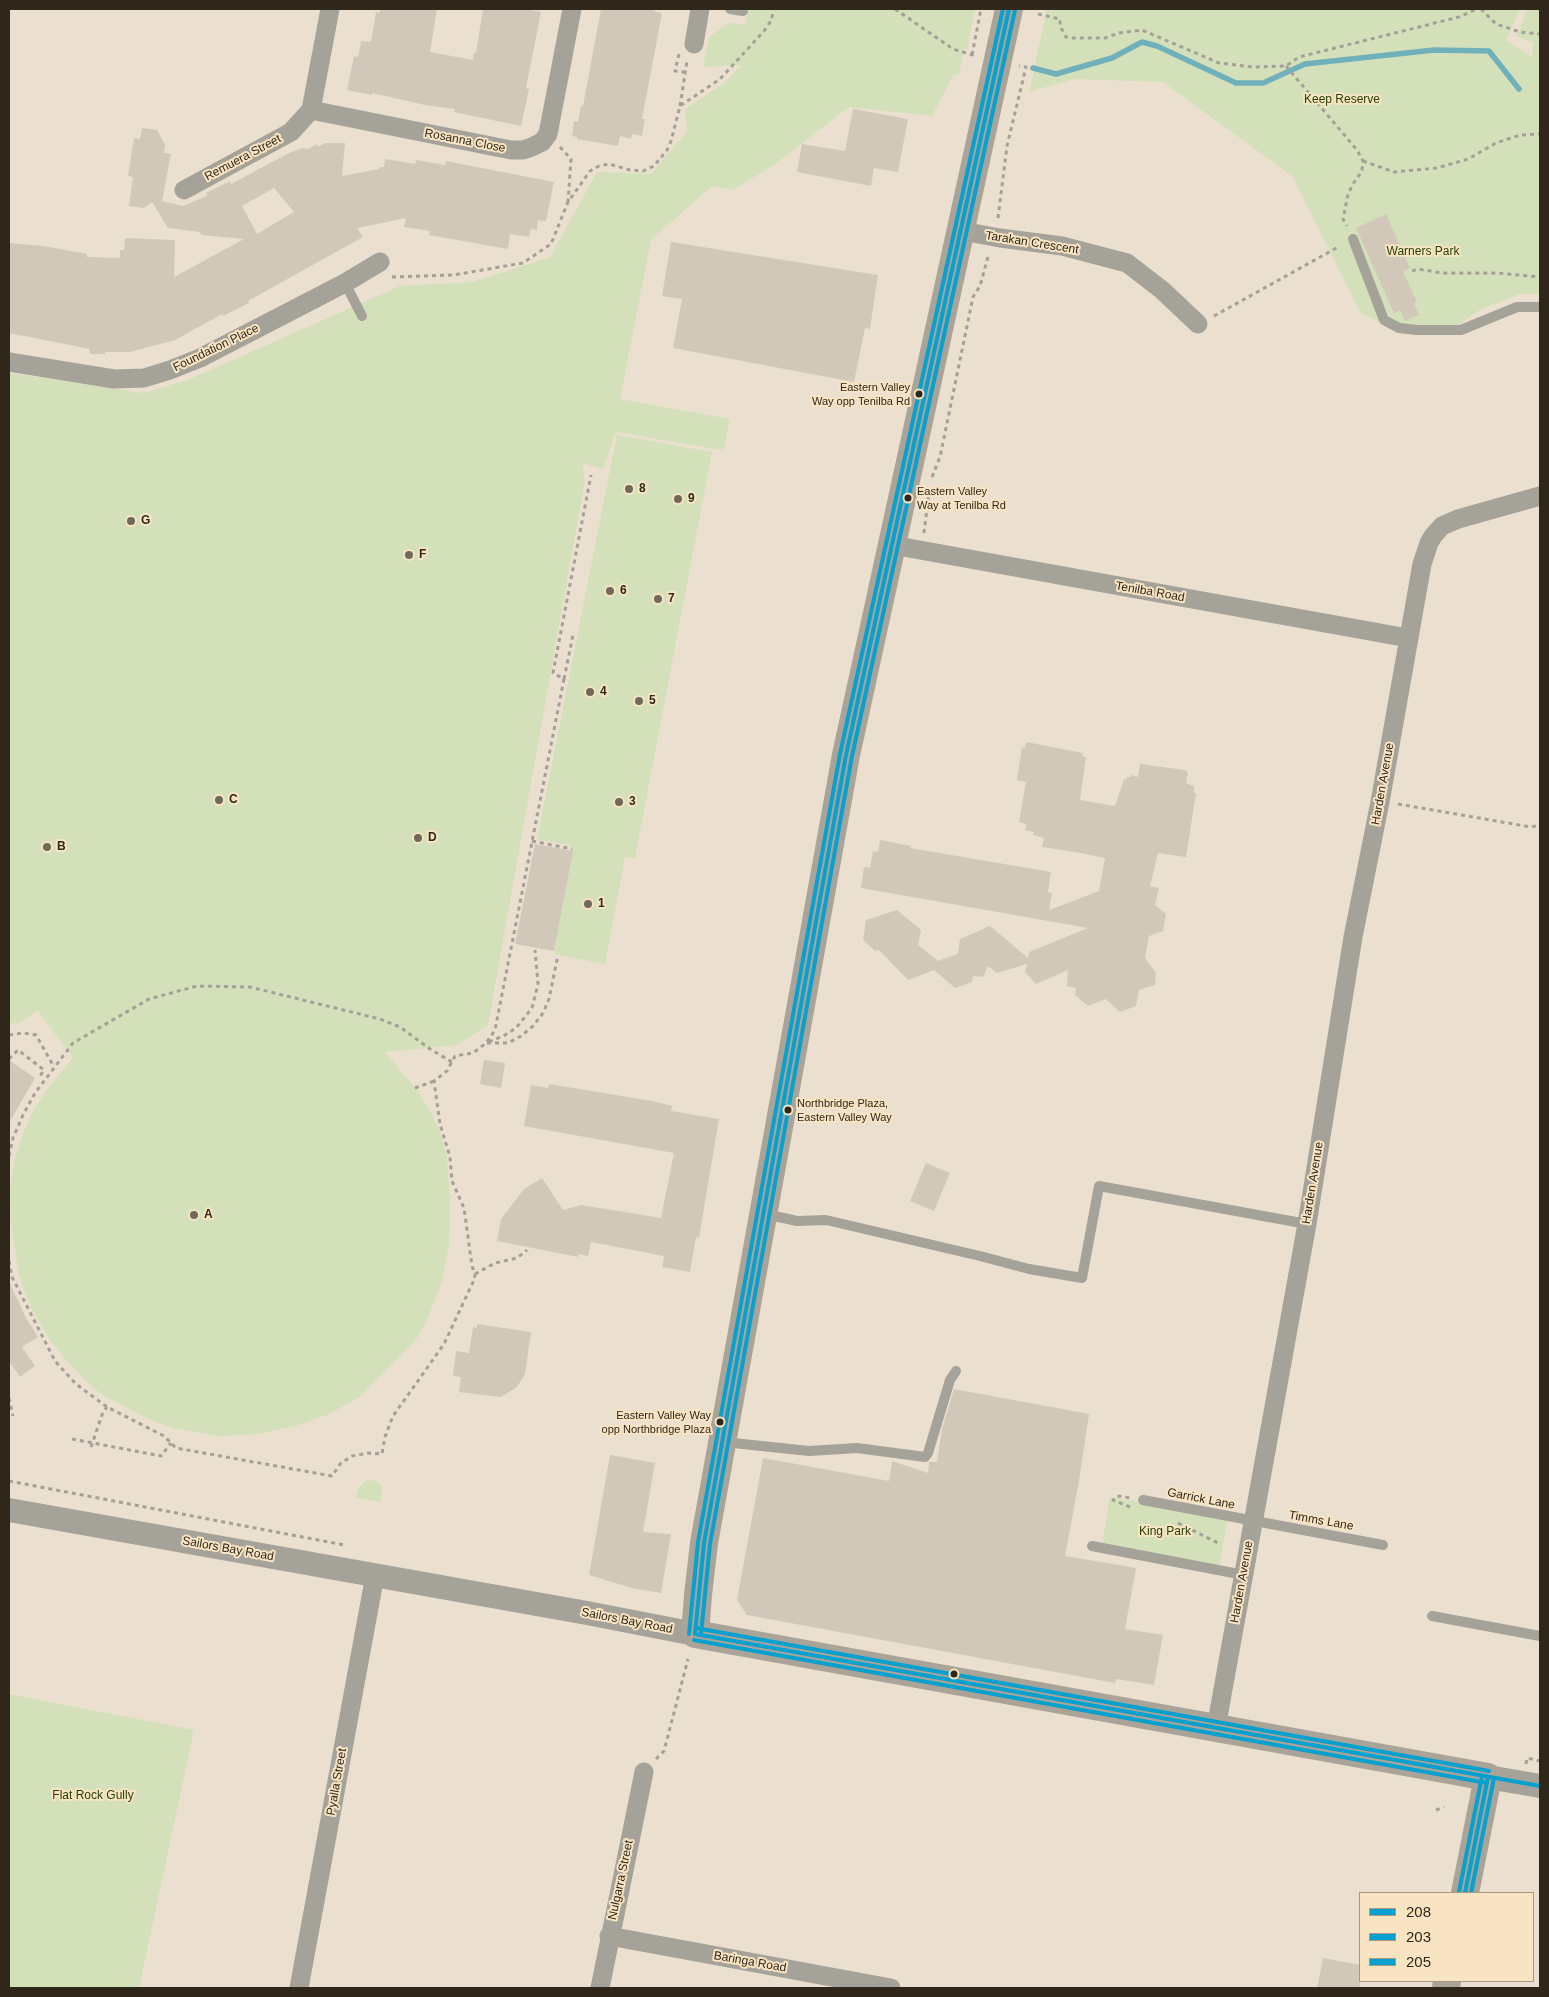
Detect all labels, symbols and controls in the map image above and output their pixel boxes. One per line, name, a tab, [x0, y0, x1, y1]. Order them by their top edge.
park label: Keep Reserve	[1304, 93, 1380, 107]
street label: Rosanna Close	[423, 126, 507, 156]
street label: Remuera Street	[202, 132, 284, 184]
street label: Tarakan Crescent	[984, 229, 1080, 257]
park label: Warners Park	[1387, 245, 1459, 259]
street label: Foundation Place	[171, 321, 261, 375]
place label: Eastern Valley Way opp Tenilba Rd	[812, 381, 910, 407]
marker: Eastern Valley Way opp Tenilba Rd	[914, 389, 924, 399]
place label: 8	[639, 482, 646, 496]
marker: 8	[623, 483, 635, 495]
place label: Eastern Valley Way at Tenilba Rd	[917, 485, 1006, 511]
place label: 9	[688, 492, 695, 506]
marker: 9	[672, 493, 684, 505]
marker: Eastern Valley Way at Tenilba Rd	[903, 493, 913, 503]
place label: G	[141, 514, 150, 528]
marker: G	[125, 515, 137, 527]
place label: F	[419, 548, 426, 562]
marker: F	[403, 549, 415, 561]
street label: Tenilba Road	[1114, 579, 1186, 605]
place label: 6	[620, 584, 627, 598]
marker: 6	[604, 585, 616, 597]
place label: 7	[668, 592, 675, 606]
marker: 7	[652, 593, 664, 605]
place label: 4	[600, 685, 607, 699]
marker: 4	[584, 686, 596, 698]
place label: 5	[649, 694, 656, 708]
marker: 5	[633, 695, 645, 707]
street label: Harden Avenue	[1369, 742, 1397, 826]
place label: C	[229, 793, 238, 807]
marker: C	[213, 794, 225, 806]
place label: 3	[629, 795, 636, 809]
marker: 3	[613, 796, 625, 808]
place label: D	[428, 831, 437, 845]
marker: D	[412, 832, 424, 844]
place label: B	[57, 840, 66, 854]
marker: B	[41, 841, 53, 853]
place label: 1	[598, 897, 605, 911]
marker: 1	[582, 898, 594, 910]
place label: Northbridge Plaza, Eastern Valley Way	[797, 1097, 892, 1123]
marker: Northbridge Plaza, Eastern Valley Way	[783, 1105, 793, 1115]
street label: Harden Avenue	[1299, 1141, 1327, 1225]
place label: A	[204, 1208, 213, 1222]
marker: A	[188, 1209, 200, 1221]
place label: Eastern Valley Way opp Northbridge Plaza	[602, 1409, 711, 1435]
marker: Eastern Valley Way opp Northbridge Plaza	[715, 1417, 725, 1427]
street label: Garrick Lane	[1166, 1485, 1236, 1513]
street label: Timms Lane	[1287, 1508, 1355, 1534]
park label: King Park	[1139, 1525, 1191, 1539]
street label: Sailors Bay Road	[181, 1534, 275, 1564]
street label: Harden Avenue	[1228, 1540, 1256, 1624]
street label: Sailors Bay Road	[580, 1605, 674, 1637]
unlabelled marker	[949, 1669, 959, 1679]
street label: Pyalla Street	[324, 1747, 350, 1817]
park label: Flat Rock Gully	[52, 1789, 134, 1803]
street label: Nulgarra Street	[605, 1839, 637, 1921]
legend	[1359, 1892, 1534, 1982]
text: 208	[1406, 1903, 1431, 1920]
text: 203	[1406, 1928, 1431, 1945]
street label: Baringa Road	[713, 1949, 787, 1975]
text: 205	[1406, 1953, 1431, 1970]

